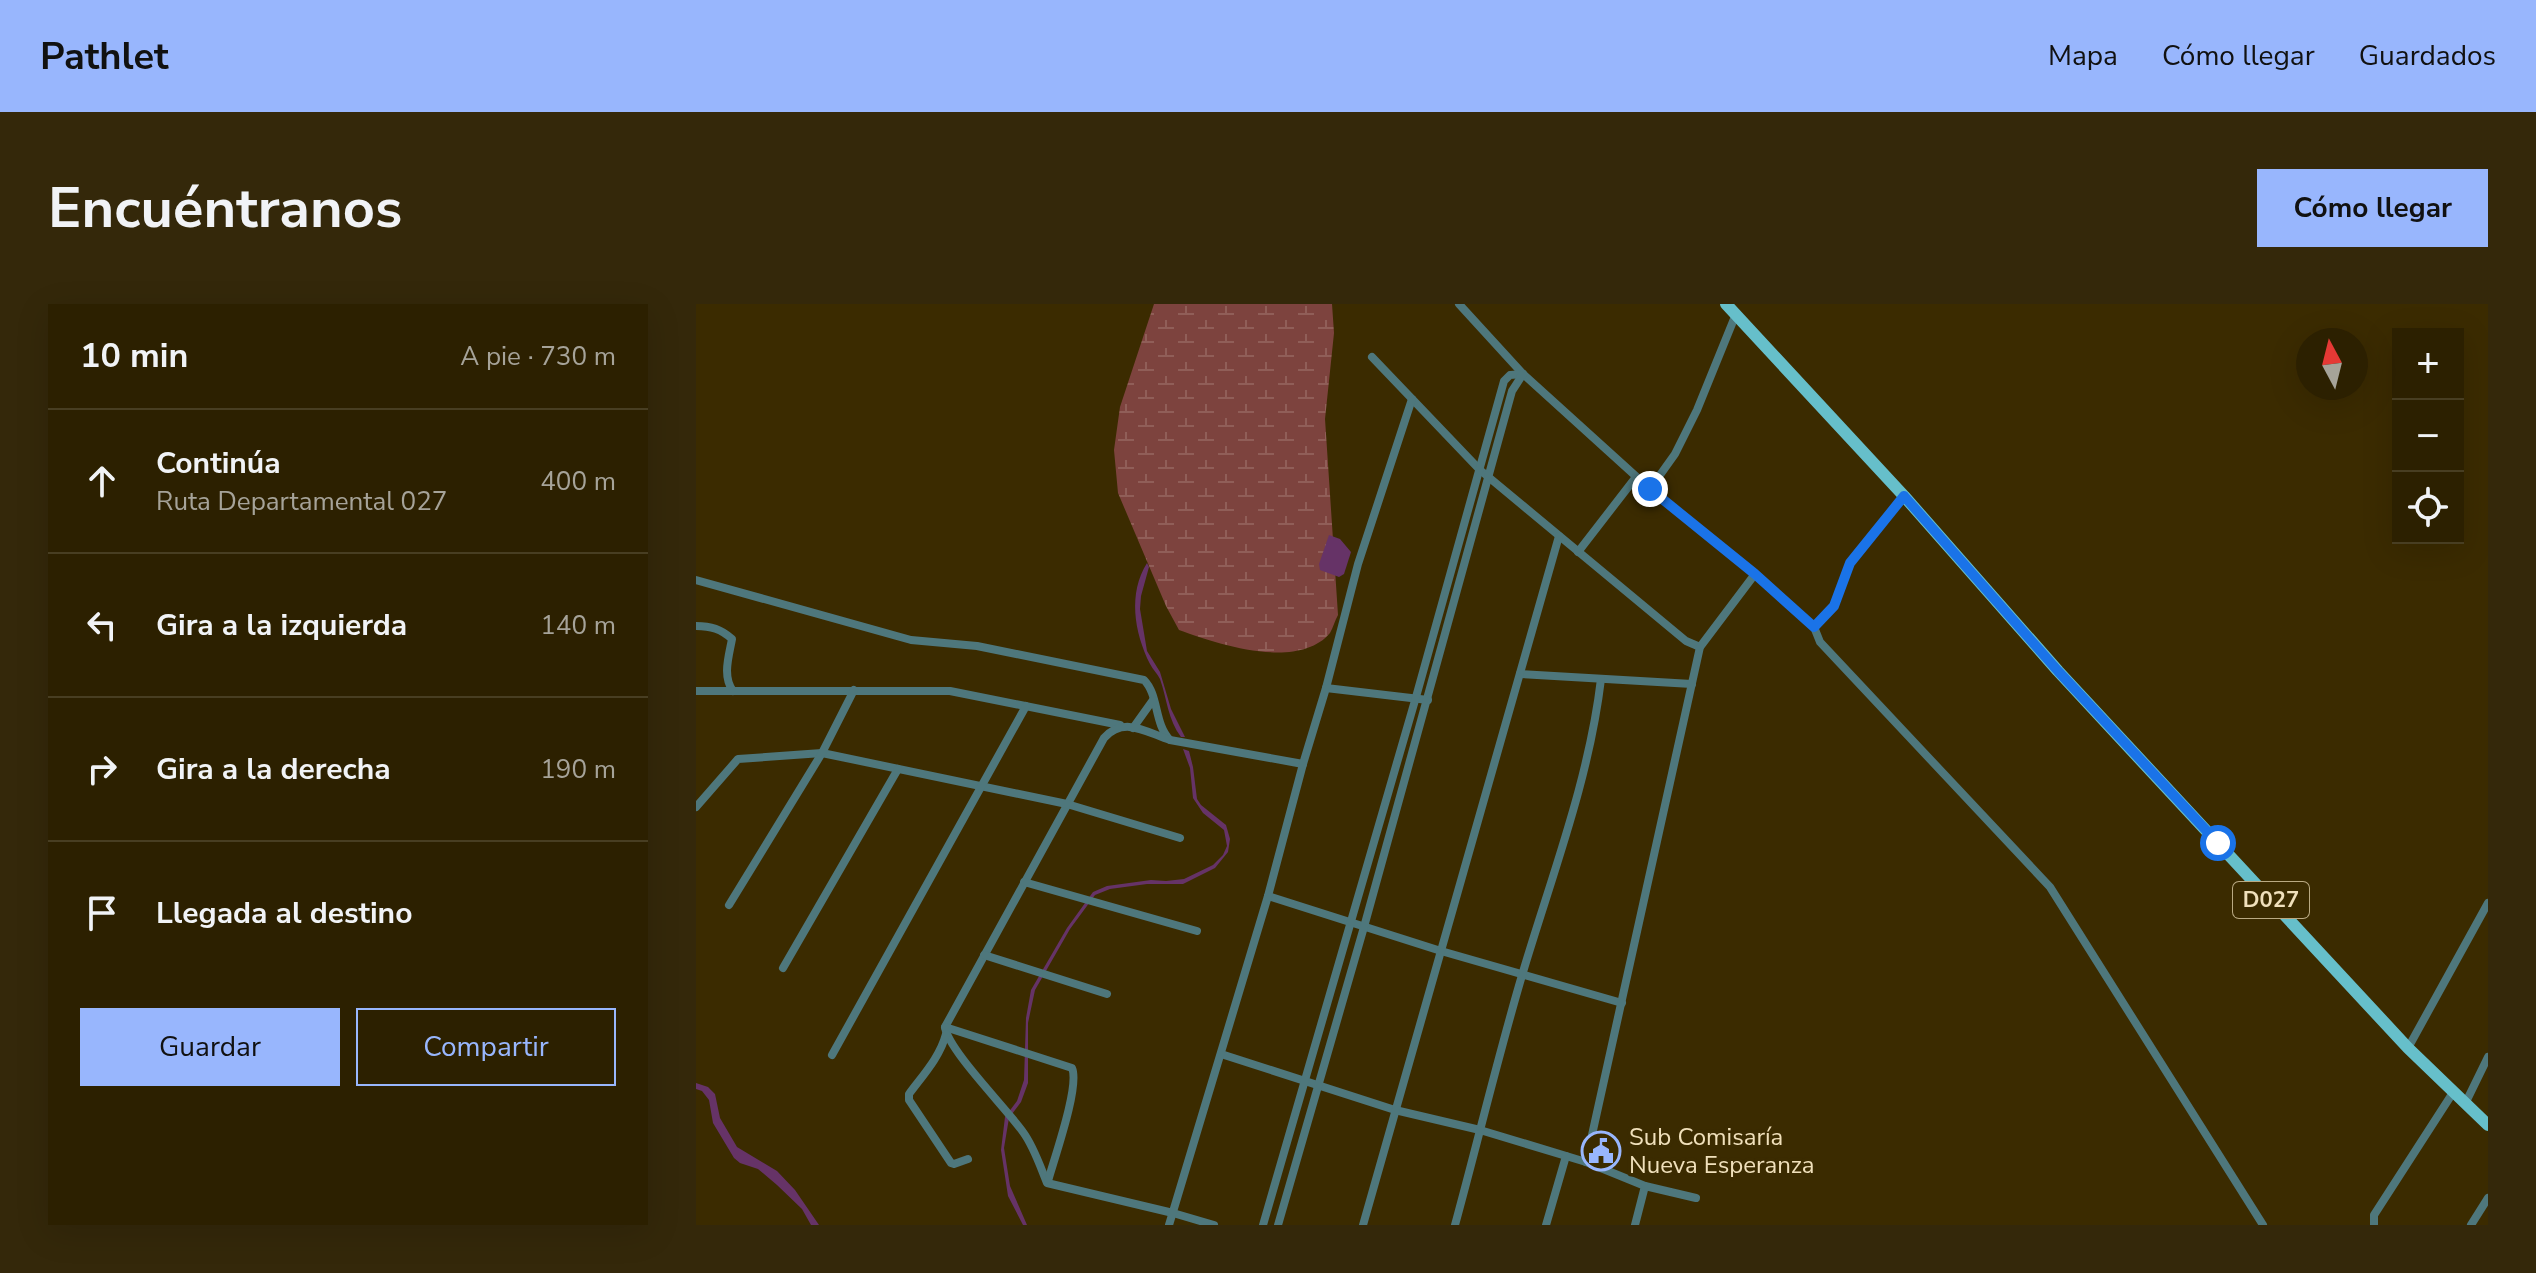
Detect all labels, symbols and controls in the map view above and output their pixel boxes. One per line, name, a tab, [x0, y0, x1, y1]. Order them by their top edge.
text: Pathlet	[40, 31, 169, 82]
text: Mapa	[2048, 37, 2118, 75]
text: Cómo llegar	[2162, 37, 2315, 75]
text: Guardados	[2359, 37, 2496, 75]
button: Cómo llegar	[2257, 169, 2488, 247]
text: Encuéntranos	[48, 170, 402, 247]
north arrow	[2296, 328, 2368, 400]
map controls	[2392, 328, 2464, 544]
button: +	[2392, 328, 2464, 400]
text: 10 min	[80, 333, 188, 379]
text: A pie · 730 m	[460, 339, 616, 374]
button: −	[2392, 400, 2464, 472]
text: Continúa	[156, 443, 281, 484]
icon: ahead	[80, 459, 124, 503]
text: 400 m	[540, 464, 616, 499]
route end	[1632, 471, 1668, 507]
button: locate	[2392, 472, 2464, 544]
text: Ruta Departamental 027	[156, 484, 447, 519]
icon: left	[80, 603, 124, 647]
text: Gira a la izquierda	[156, 605, 407, 646]
text: 140 m	[540, 608, 616, 643]
icon: right	[80, 747, 124, 791]
text: Gira a la derecha	[156, 749, 391, 790]
text: 190 m	[540, 752, 616, 787]
route start	[2200, 825, 2236, 861]
road number: D027	[2233, 882, 2309, 918]
icon: arrive	[80, 891, 124, 935]
text: Llegada al destino	[156, 893, 412, 934]
button: Guardar	[80, 1008, 340, 1086]
button: Compartir	[356, 1008, 616, 1086]
place label: Sub Comisaría Nueva Esperanza	[1629, 1121, 1815, 1181]
public building icon: Sub Comisaría Nueva Esperanza	[1580, 1130, 1622, 1172]

